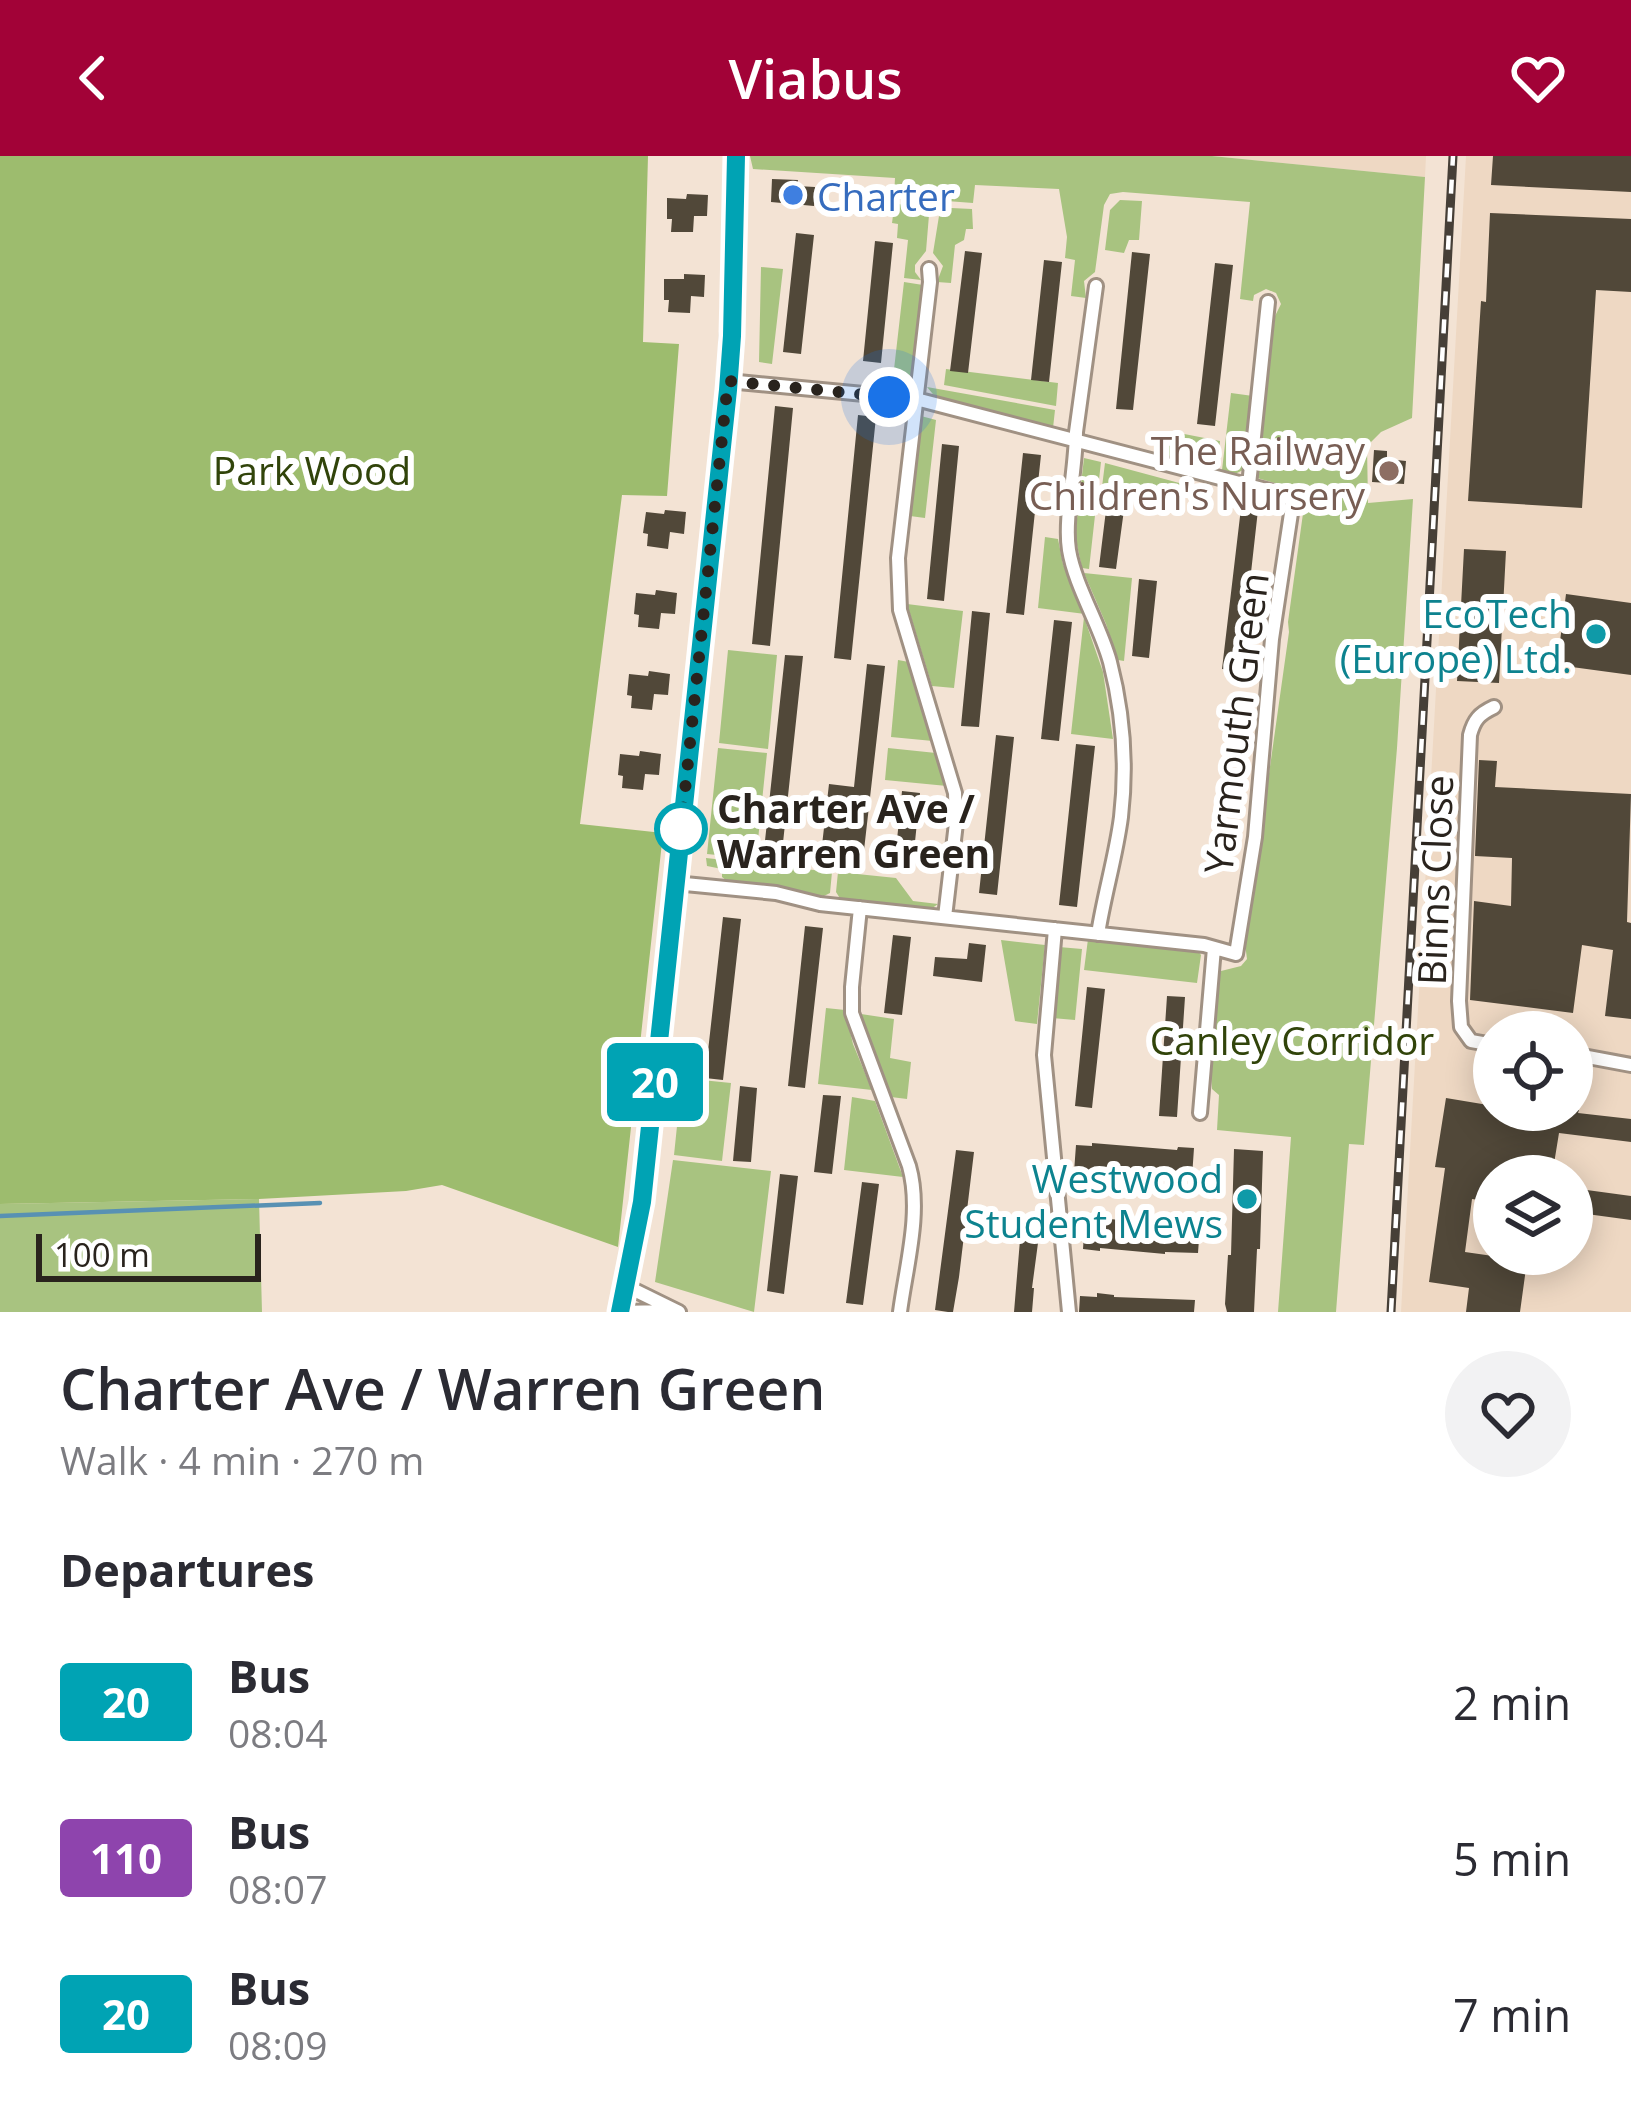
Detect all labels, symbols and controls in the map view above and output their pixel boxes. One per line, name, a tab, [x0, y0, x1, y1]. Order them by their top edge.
text: Viabus	[728, 41, 903, 115]
icon: back	[60, 45, 126, 111]
icon: heart	[1505, 45, 1571, 111]
place label: Charter	[817, 169, 955, 222]
marker: Charter	[780, 182, 806, 208]
your location	[859, 367, 919, 427]
place label: The Railway Children's Nursery	[1029, 423, 1365, 521]
park label: Park Wood	[213, 443, 411, 496]
marker: The Railway Children's Nursery	[1376, 458, 1402, 484]
street label: Yarmouth Green	[1190, 569, 1280, 877]
place label: EcoTech (Europe) Ltd.	[1340, 586, 1572, 684]
marker: EcoTech (Europe) Ltd.	[1583, 621, 1609, 647]
street label: Binns Close	[1404, 774, 1464, 986]
place label: Charter Ave / Warren Green	[717, 781, 990, 879]
marker: Charter Ave / Warren Green	[656, 804, 706, 854]
map controls	[1473, 1011, 1593, 1275]
button: locate	[1473, 1011, 1593, 1131]
park label: Canley Corridor	[1150, 1013, 1434, 1066]
line badge: 20	[601, 1043, 709, 1121]
text: 20	[631, 1053, 679, 1110]
place label: Westwood Student Mews	[964, 1151, 1223, 1249]
button: layers	[1473, 1155, 1593, 1275]
marker: Westwood Student Mews	[1234, 1186, 1260, 1212]
scale bar	[36, 1228, 261, 1281]
text: 100 m	[54, 1232, 150, 1277]
text: Charter Ave / Warren Green	[60, 1349, 826, 1427]
button: heart	[1445, 1351, 1571, 1477]
text: Walk · 4 min · 270 m	[60, 1433, 424, 1486]
text: Departures	[60, 1539, 315, 1600]
text: Bus	[228, 1645, 310, 1706]
text: 2 min	[1453, 1672, 1571, 1733]
text: 20	[102, 1673, 150, 1730]
text: 08:04	[228, 1706, 327, 1759]
text: Bus	[228, 1801, 310, 1862]
text: 5 min	[1453, 1828, 1571, 1889]
text: 110	[90, 1829, 162, 1886]
text: 08:07	[228, 1862, 327, 1915]
text: Bus	[228, 1957, 310, 2018]
text: 7 min	[1453, 1984, 1571, 2045]
text: 20	[102, 1985, 150, 2042]
text: 08:09	[228, 2018, 327, 2071]

